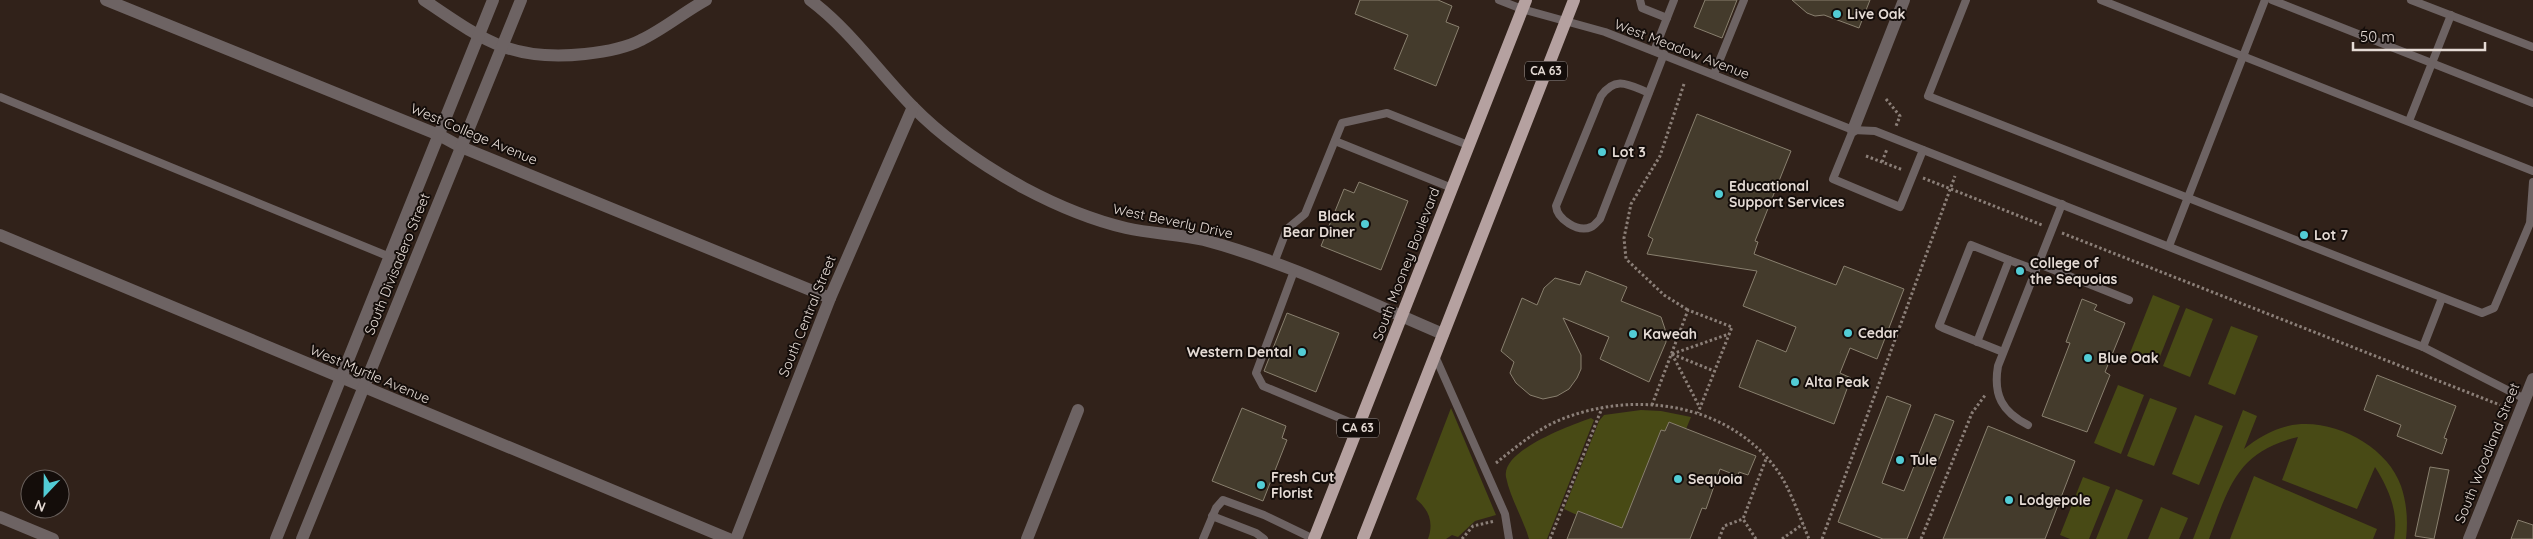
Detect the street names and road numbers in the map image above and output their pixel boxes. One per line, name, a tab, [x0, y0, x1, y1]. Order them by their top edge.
street label: West Meadow Avenue	[1612, 15, 1752, 83]
road number: CA 63	[1525, 61, 1567, 80]
street label: West College Avenue	[408, 99, 540, 169]
street label: South Mooney Boulevard	[1368, 185, 1444, 343]
street label: South Divisadero Street	[360, 190, 434, 338]
street label: West Beverly Drive	[1111, 199, 1235, 243]
street label: South Central Street	[774, 252, 840, 380]
street label: West Myrtle Avenue	[307, 341, 433, 407]
street label: South Woodland Street	[2451, 380, 2524, 526]
road number: CA 63	[1337, 418, 1379, 438]

